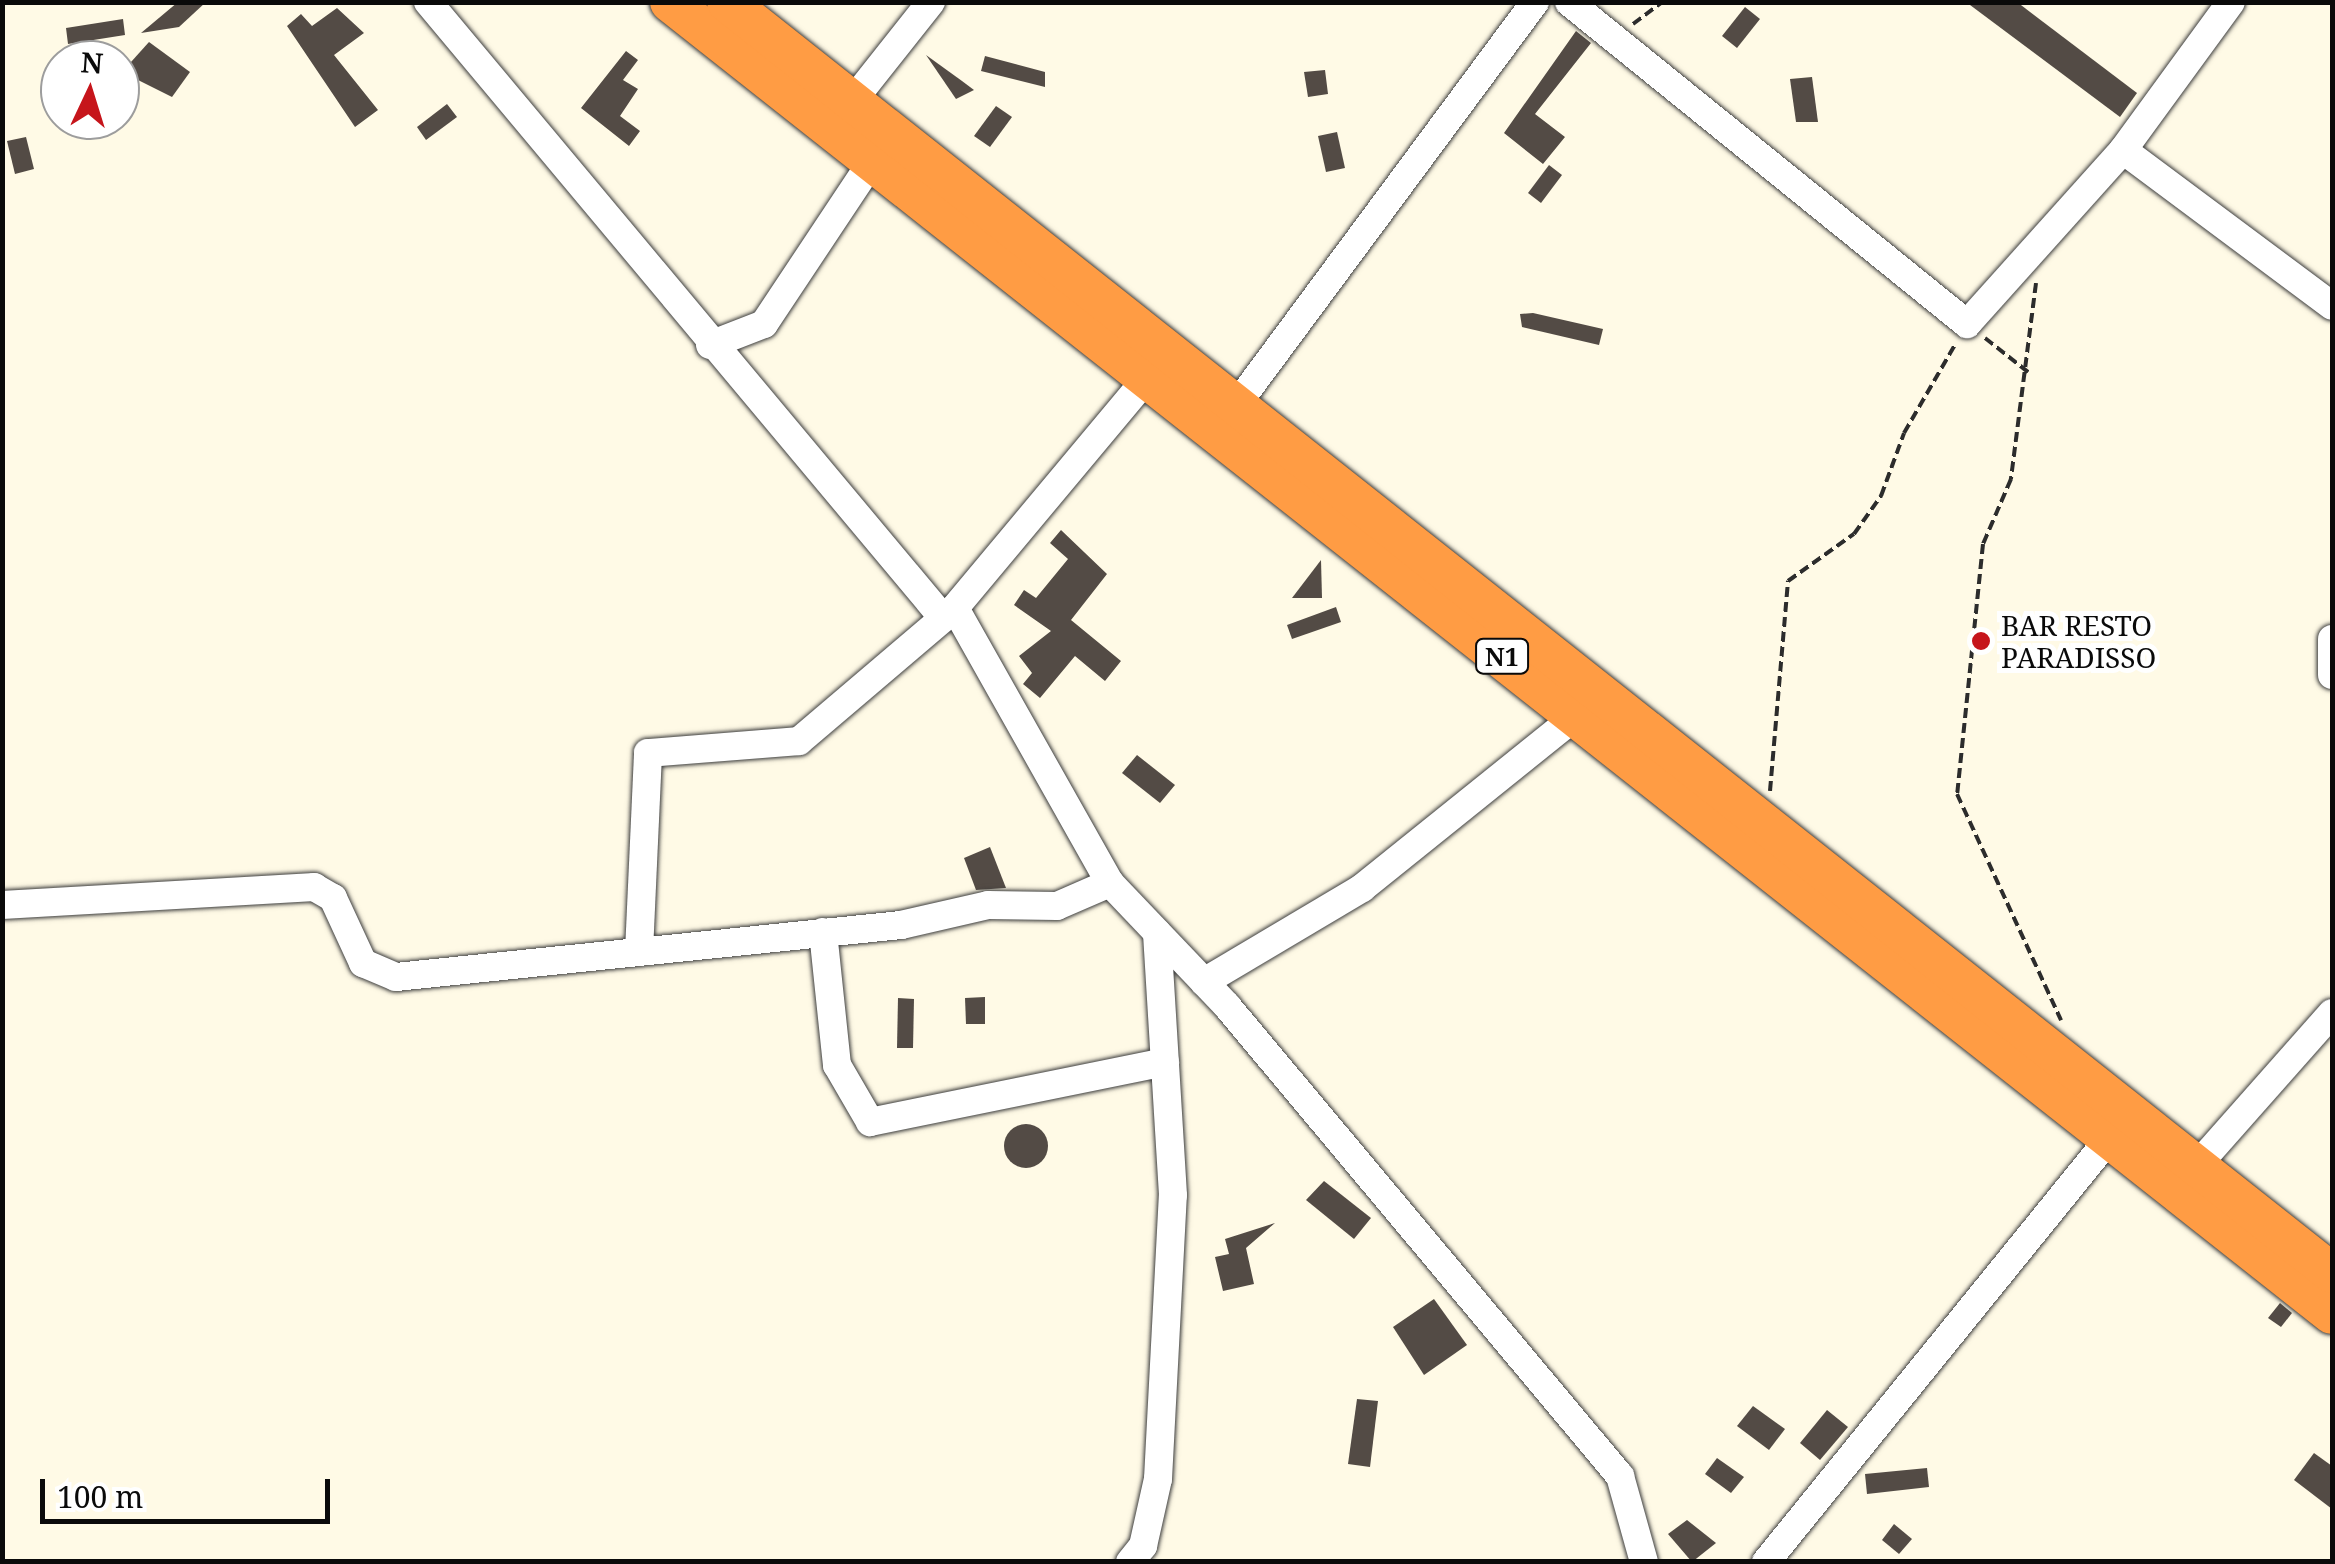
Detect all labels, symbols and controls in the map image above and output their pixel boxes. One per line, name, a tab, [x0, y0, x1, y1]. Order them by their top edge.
north arrow	[40, 40, 140, 140]
text: N	[80, 42, 104, 82]
place label: BAR RESTO PARADISSO	[2001, 608, 2156, 674]
marker: BAR RESTO PARADISSO	[1970, 630, 1992, 652]
road number: N1	[1474, 636, 1530, 676]
scale bar	[45, 1459, 335, 1521]
text: 100 m	[57, 1476, 143, 1517]

